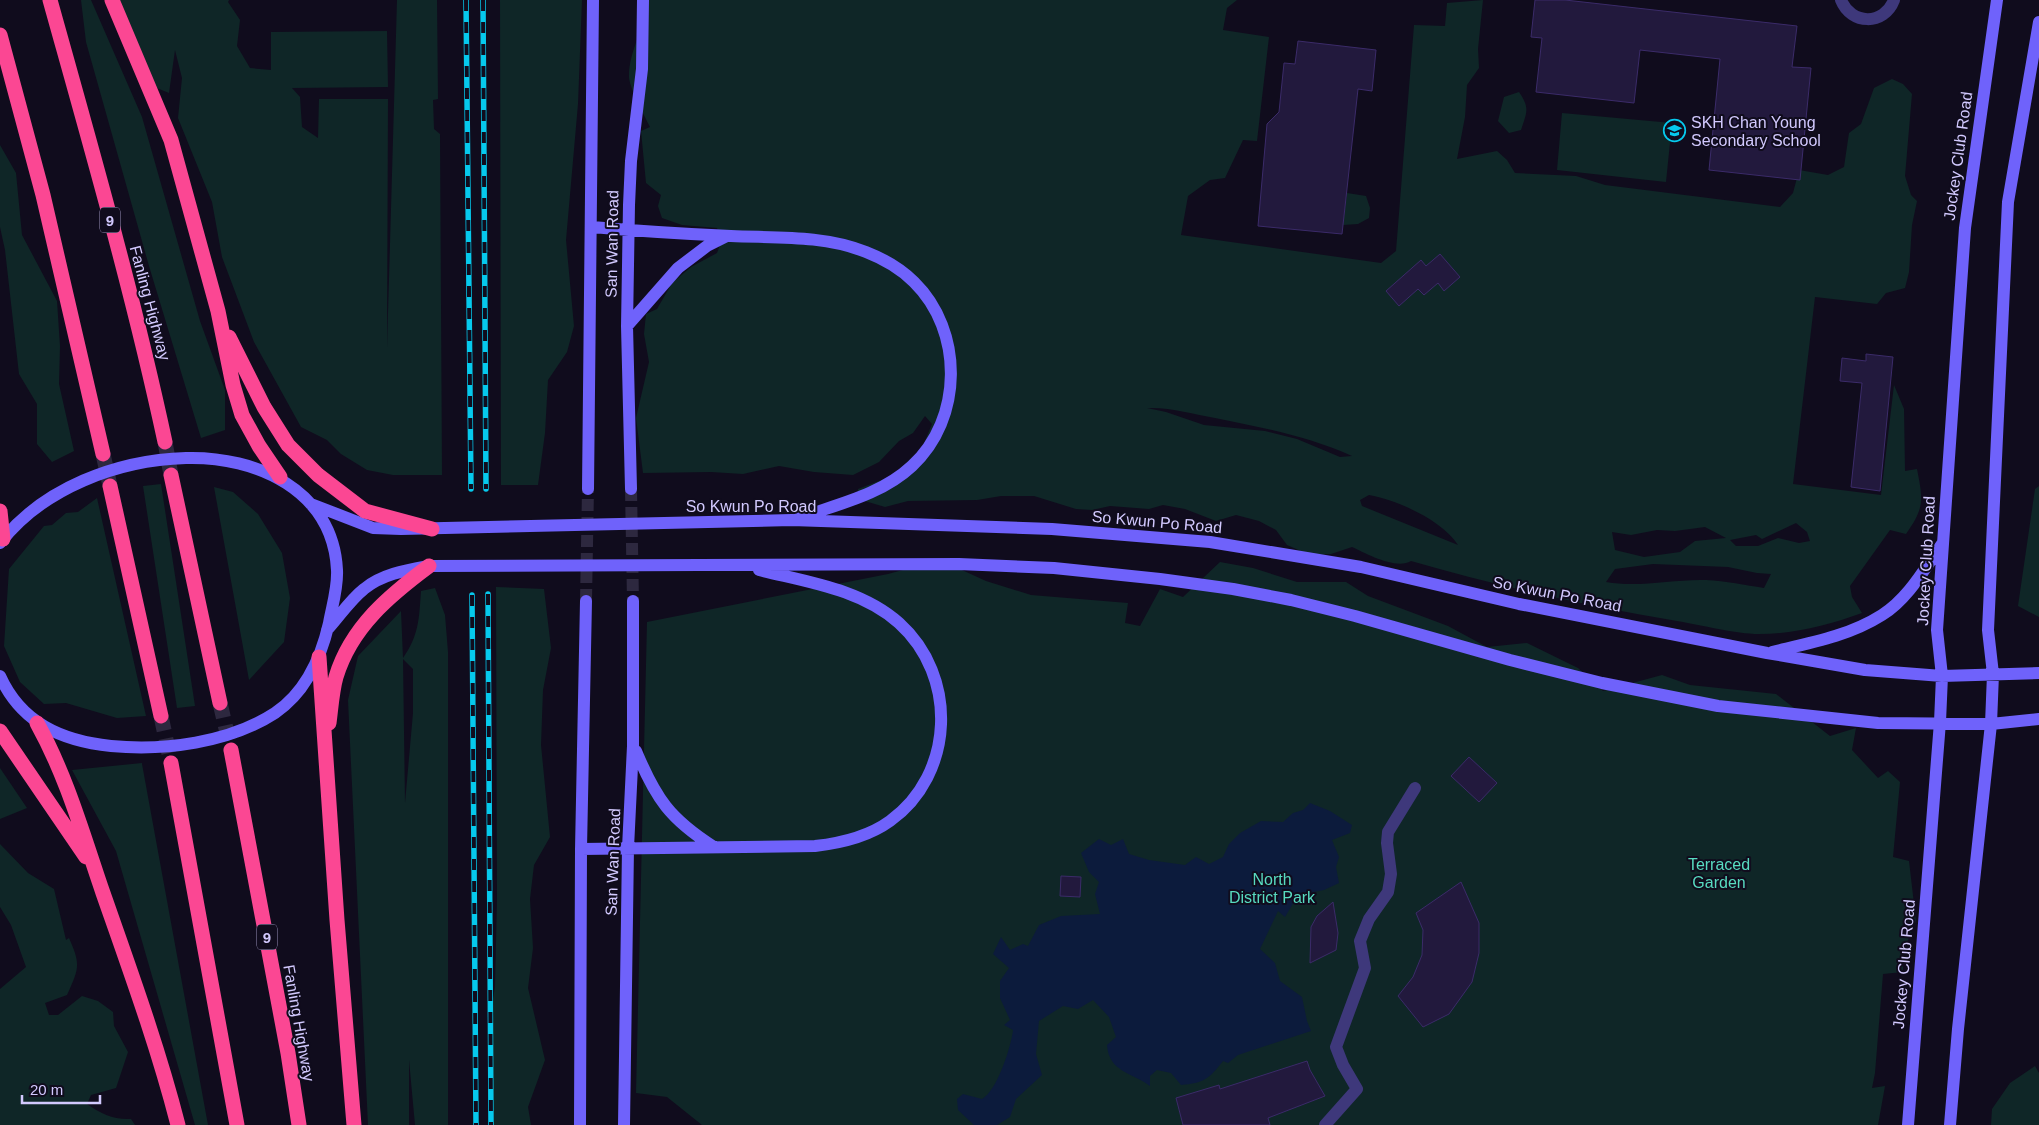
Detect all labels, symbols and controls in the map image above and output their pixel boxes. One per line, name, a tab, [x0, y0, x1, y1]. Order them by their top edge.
street label: Jockey Club Road	[1941, 91, 1975, 221]
place label: SKH Chan Young Secondary School	[1691, 114, 1821, 149]
school or university icon: SKH Chan Young Secondary School	[1663, 119, 1687, 143]
street label: San Wan Road	[603, 190, 621, 298]
road number: 9	[100, 208, 120, 232]
street label: Fanling Highway	[126, 244, 174, 362]
street label: Jockey Club Road	[1914, 496, 1938, 626]
street label: So Kwun Po Road	[686, 498, 816, 515]
street label: So Kwun Po Road	[1091, 508, 1223, 536]
street label: So Kwun Po Road	[1491, 573, 1623, 615]
street label: San Wan Road	[603, 808, 623, 916]
park label: Terraced Garden	[1688, 856, 1750, 891]
park label: North District Park	[1229, 871, 1316, 906]
street label: Jockey Club Road	[1890, 899, 1918, 1029]
road number: 9	[257, 924, 277, 950]
street label: Fanling Highway	[280, 963, 318, 1083]
scale bar	[22, 1072, 100, 1104]
text: 20 m	[30, 1081, 63, 1098]

